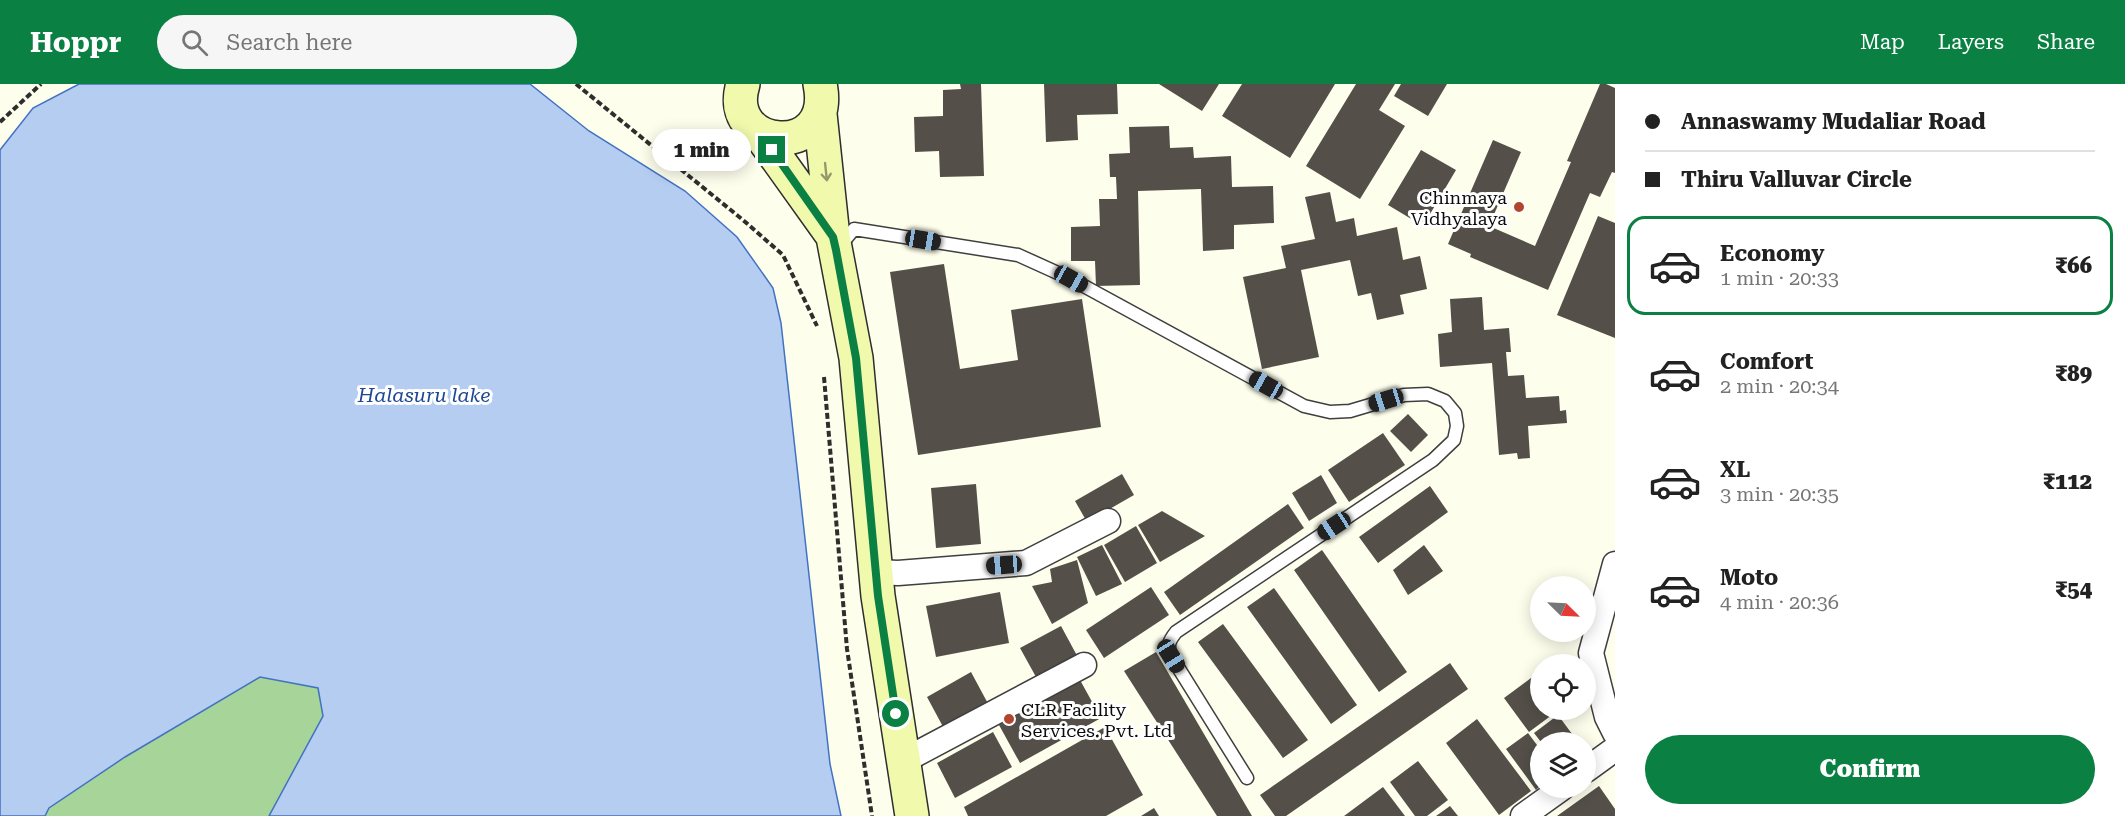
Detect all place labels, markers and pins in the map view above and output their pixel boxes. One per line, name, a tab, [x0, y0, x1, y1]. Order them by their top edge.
place label: Chinmaya Vidhyalaya	[1411, 187, 1507, 229]
marker: Chinmaya Vidhyalaya	[1512, 200, 1526, 214]
place label: CLR Facility Services. Pvt. Ltd	[1021, 699, 1173, 741]
marker: CLR Facility Services. Pvt. Ltd	[1002, 712, 1016, 726]

